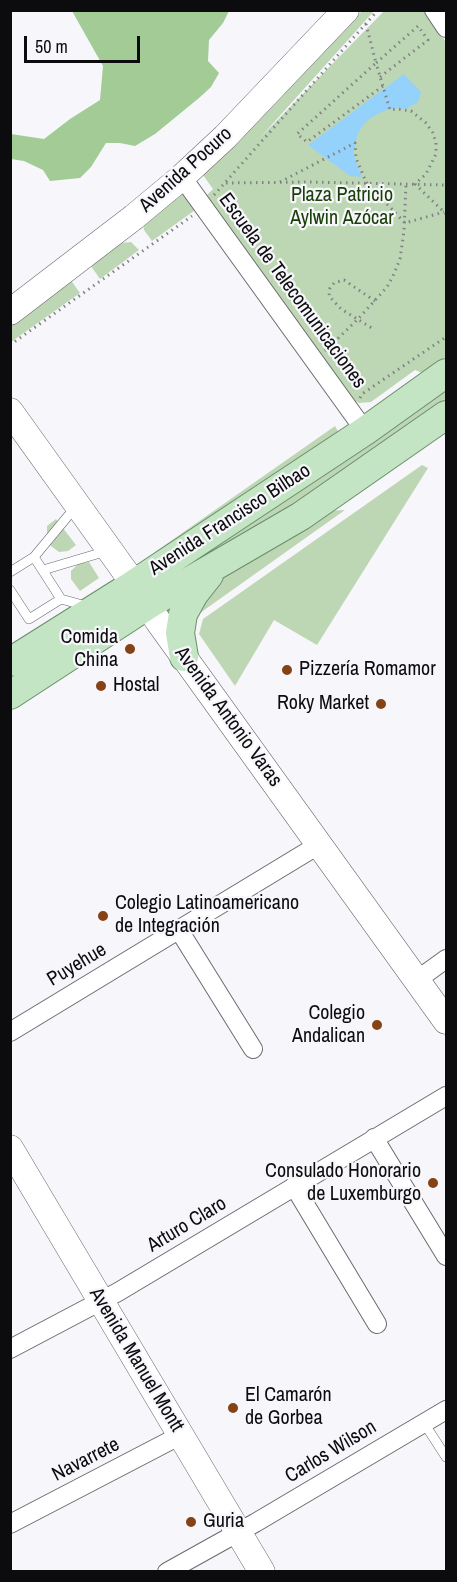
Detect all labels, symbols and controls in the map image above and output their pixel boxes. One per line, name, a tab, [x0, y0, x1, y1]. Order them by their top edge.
scale bar	[27, 24, 142, 62]
text: 50 m	[35, 34, 68, 59]
street label: Avenida Pocuro	[135, 122, 237, 218]
park label: Plaza Patricio Aylwin Azócar	[290, 184, 394, 231]
street label: Escuela de Telecomunicaciones	[213, 189, 371, 393]
street label: Avenida Francisco Bilbao	[145, 459, 315, 581]
place label: Comida China	[61, 626, 118, 673]
marker: Comida China	[123, 642, 137, 656]
street label: Avenida Antonio Varas	[169, 642, 287, 792]
place label: Pizzería Romamor	[299, 658, 436, 682]
marker: Pizzería Romamor	[280, 663, 294, 677]
place label: Hostal	[113, 674, 159, 698]
marker: Hostal	[94, 679, 108, 693]
place label: Roky Market	[277, 692, 369, 716]
marker: Roky Market	[374, 697, 388, 711]
place label: Colegio Latinoamericano de Integración	[115, 892, 299, 939]
marker: Colegio Latinoamericano de Integración	[96, 909, 110, 923]
street label: Puyehue	[43, 938, 111, 992]
place label: Colegio Andalican	[292, 1002, 365, 1049]
marker: Colegio Andalican	[370, 1018, 384, 1032]
place label: Consulado Honorario de Luxemburgo	[265, 1160, 421, 1207]
marker: Consulado Honorario de Luxemburgo	[426, 1176, 440, 1190]
street label: Arturo Claro	[143, 1192, 231, 1258]
street label: Avenida Manuel Montt	[84, 1284, 188, 1436]
place label: El Camarón de Gorbea	[245, 1384, 332, 1431]
marker: El Camarón de Gorbea	[226, 1401, 240, 1415]
street label: Carlos Wilson	[281, 1415, 381, 1489]
street label: Navarrete	[48, 1433, 124, 1487]
place label: Guria	[203, 1510, 244, 1534]
marker: Guria	[184, 1515, 198, 1529]

